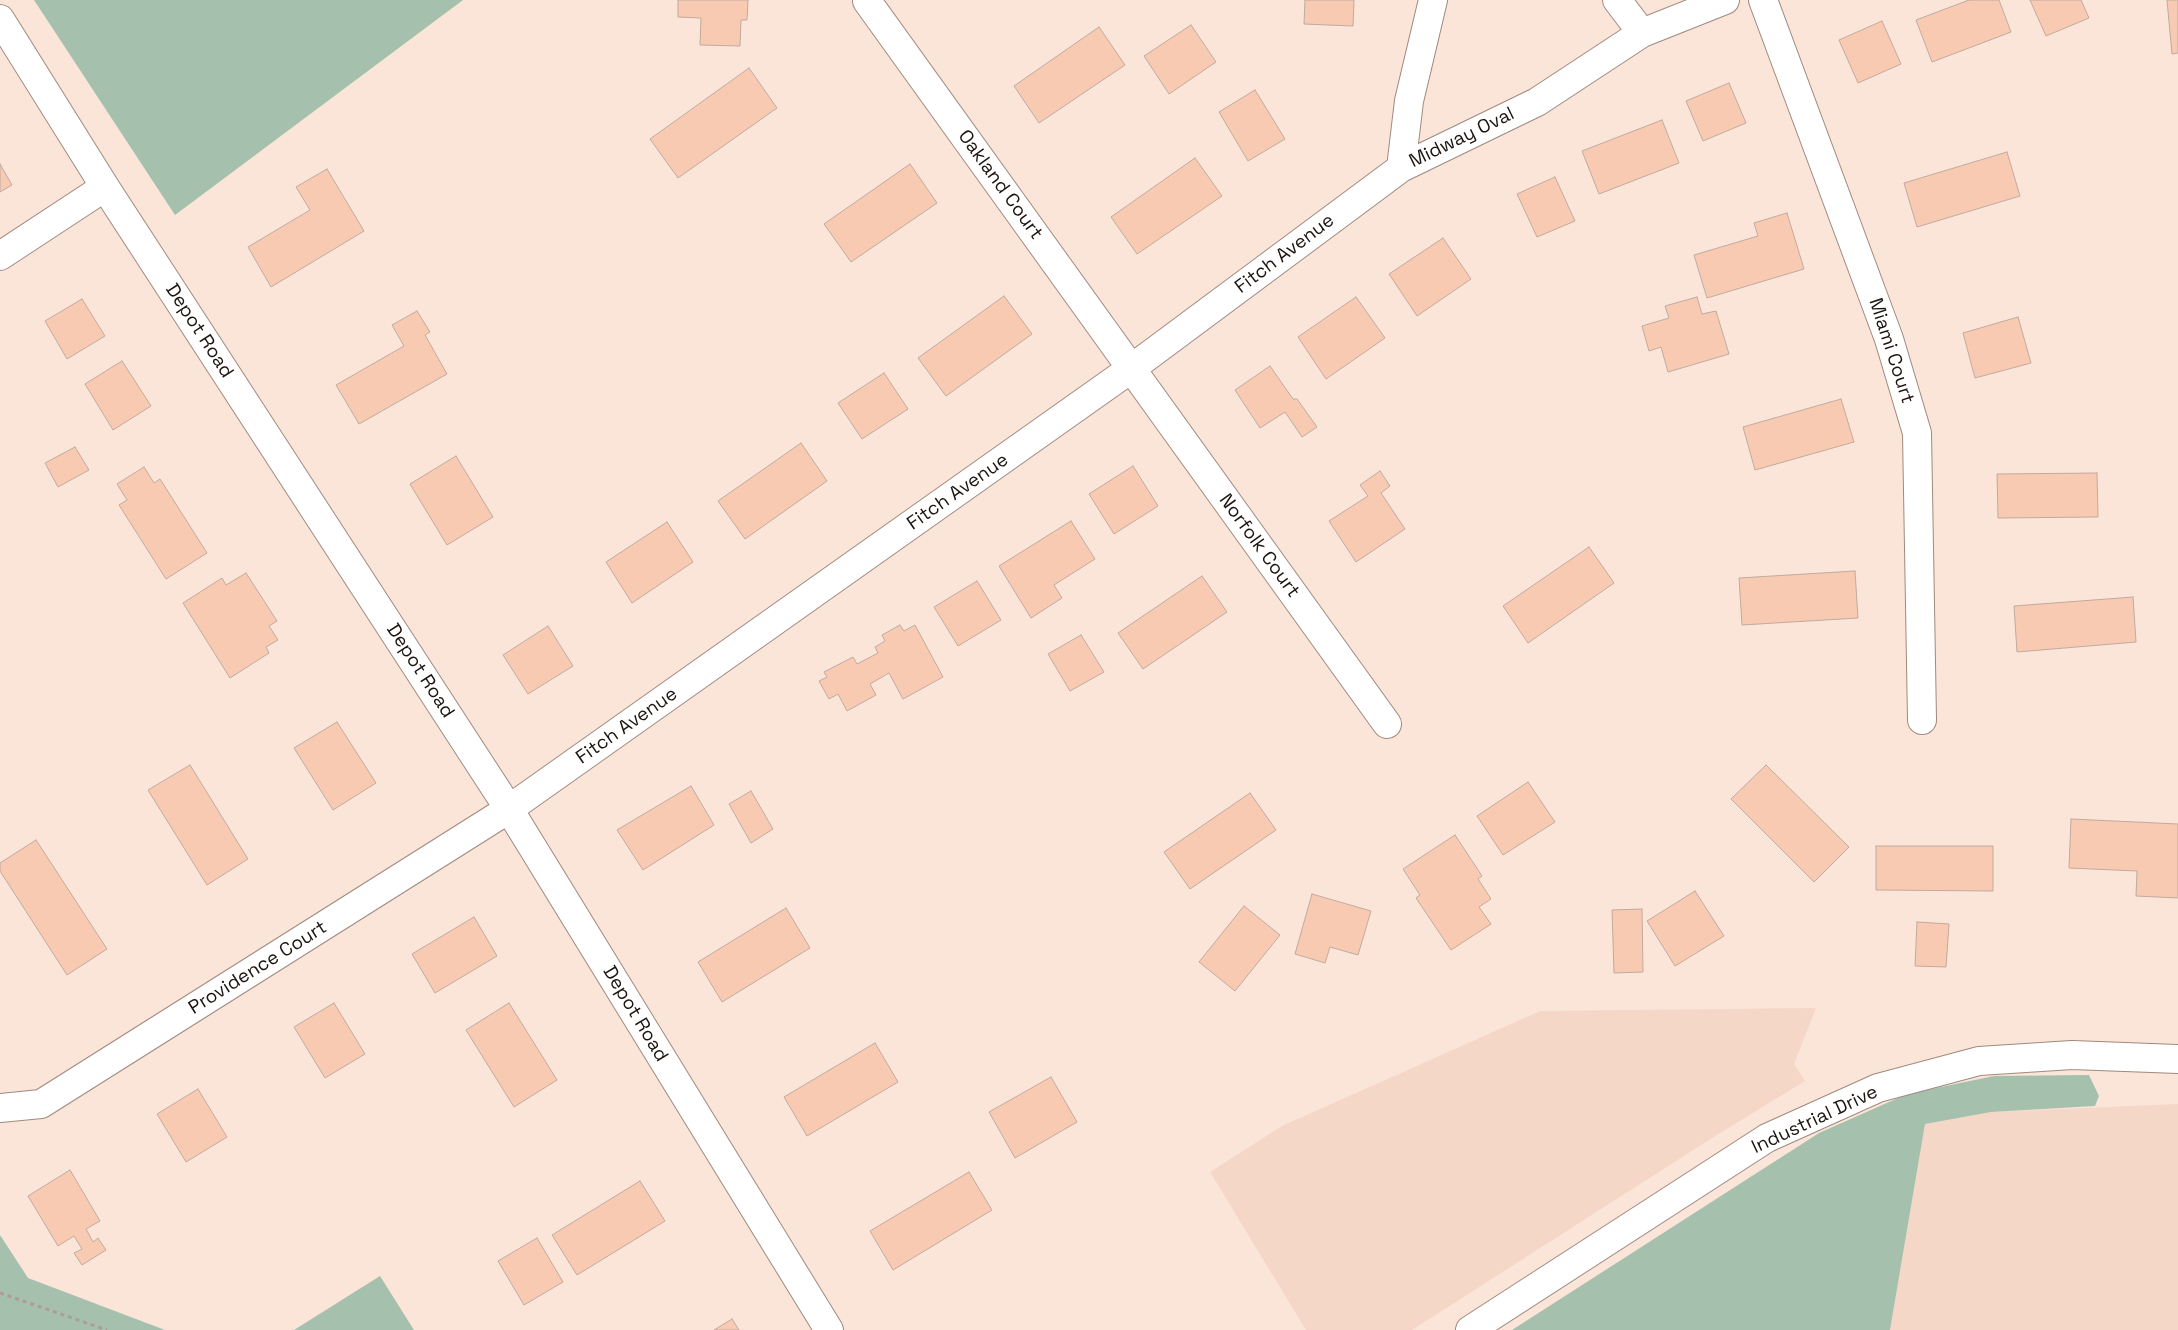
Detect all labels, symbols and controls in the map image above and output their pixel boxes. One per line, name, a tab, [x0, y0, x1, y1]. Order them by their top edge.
street label: Midway Oval	[1406, 103, 1518, 173]
street label: Oakland Court	[953, 126, 1047, 244]
street label: Fitch Avenue	[1231, 209, 1339, 299]
street label: Depot Road	[160, 280, 238, 382]
street label: Miami Court	[1863, 295, 1919, 407]
street label: Fitch Avenue	[903, 449, 1013, 535]
street label: Norfolk Court	[1214, 490, 1304, 602]
street label: Depot Road	[381, 620, 459, 722]
street label: Fitch Avenue	[572, 683, 682, 769]
street label: Providence Court	[185, 916, 331, 1020]
street label: Depot Road	[597, 962, 673, 1066]
street label: Industrial Drive	[1748, 1081, 1882, 1159]

